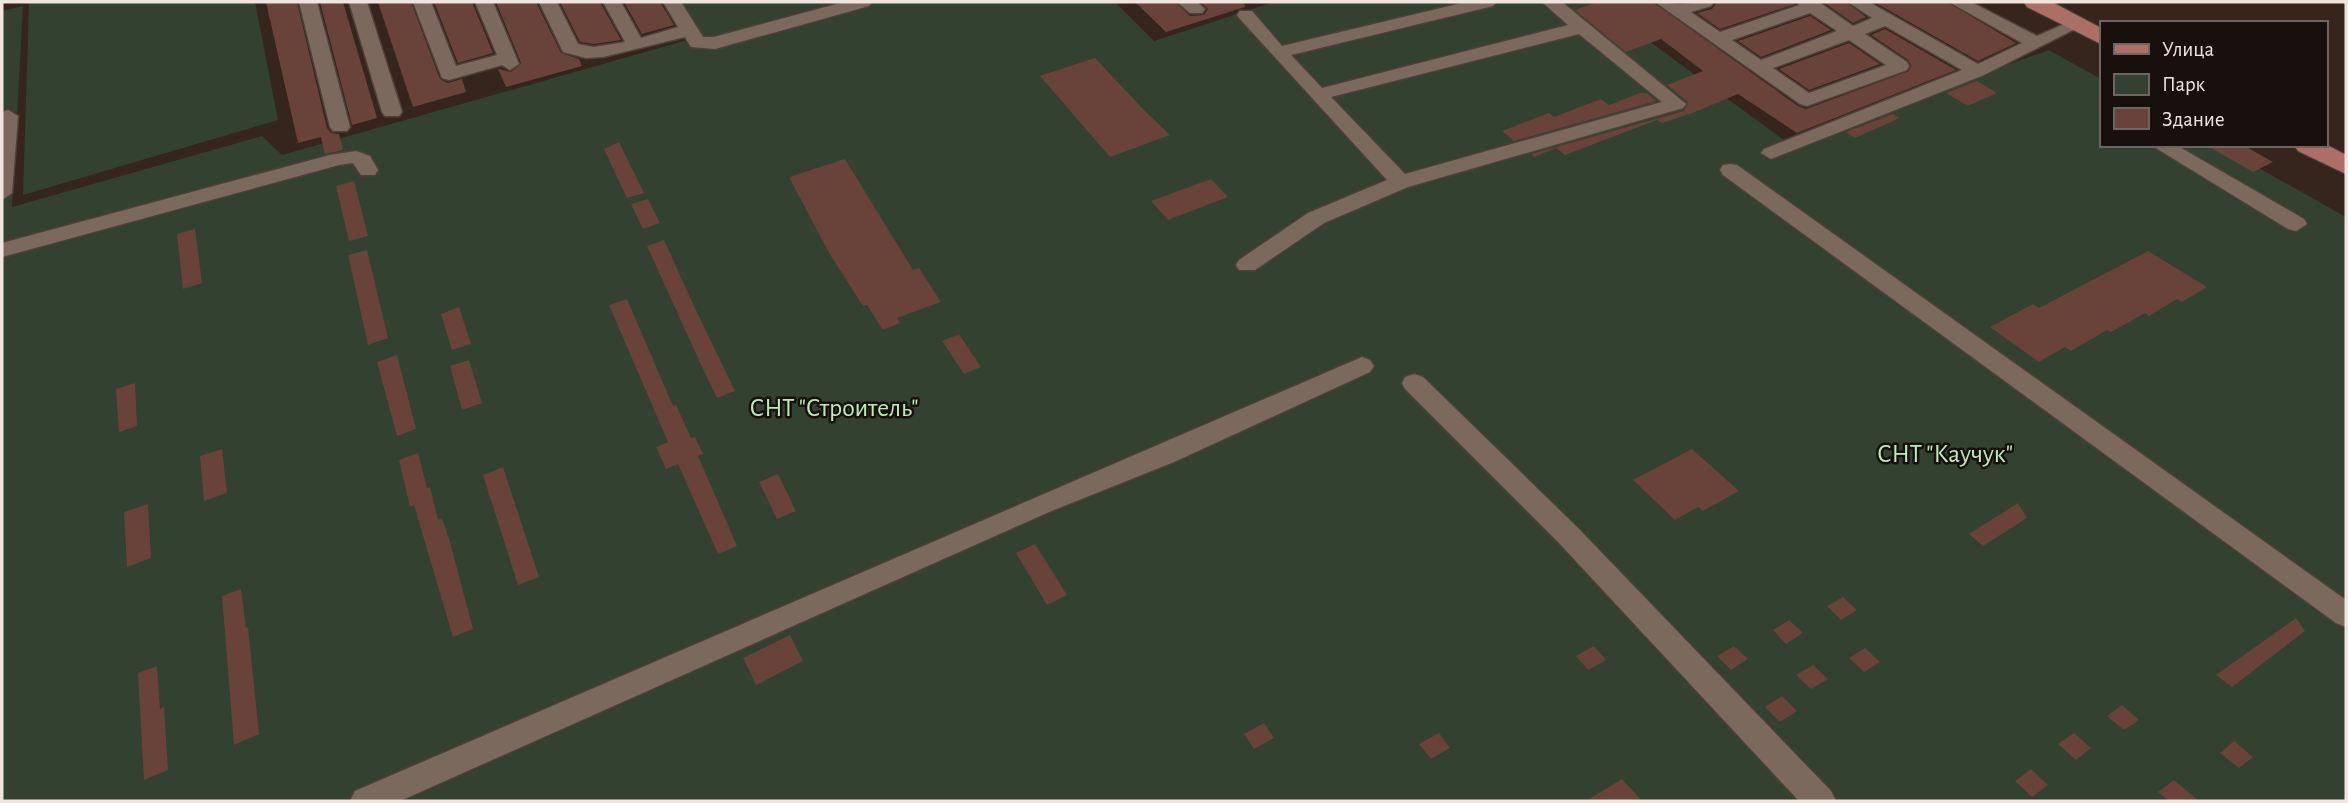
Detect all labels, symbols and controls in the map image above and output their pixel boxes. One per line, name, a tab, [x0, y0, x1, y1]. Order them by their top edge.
legend	[2100, 21, 2327, 147]
text: Улица	[2162, 39, 2215, 60]
text: Парк	[2162, 74, 2206, 95]
text: Здание	[2162, 109, 2225, 130]
park label: СНТ "Строитель"	[750, 395, 918, 421]
park label: СНТ "Каучук"	[1877, 441, 2013, 467]

